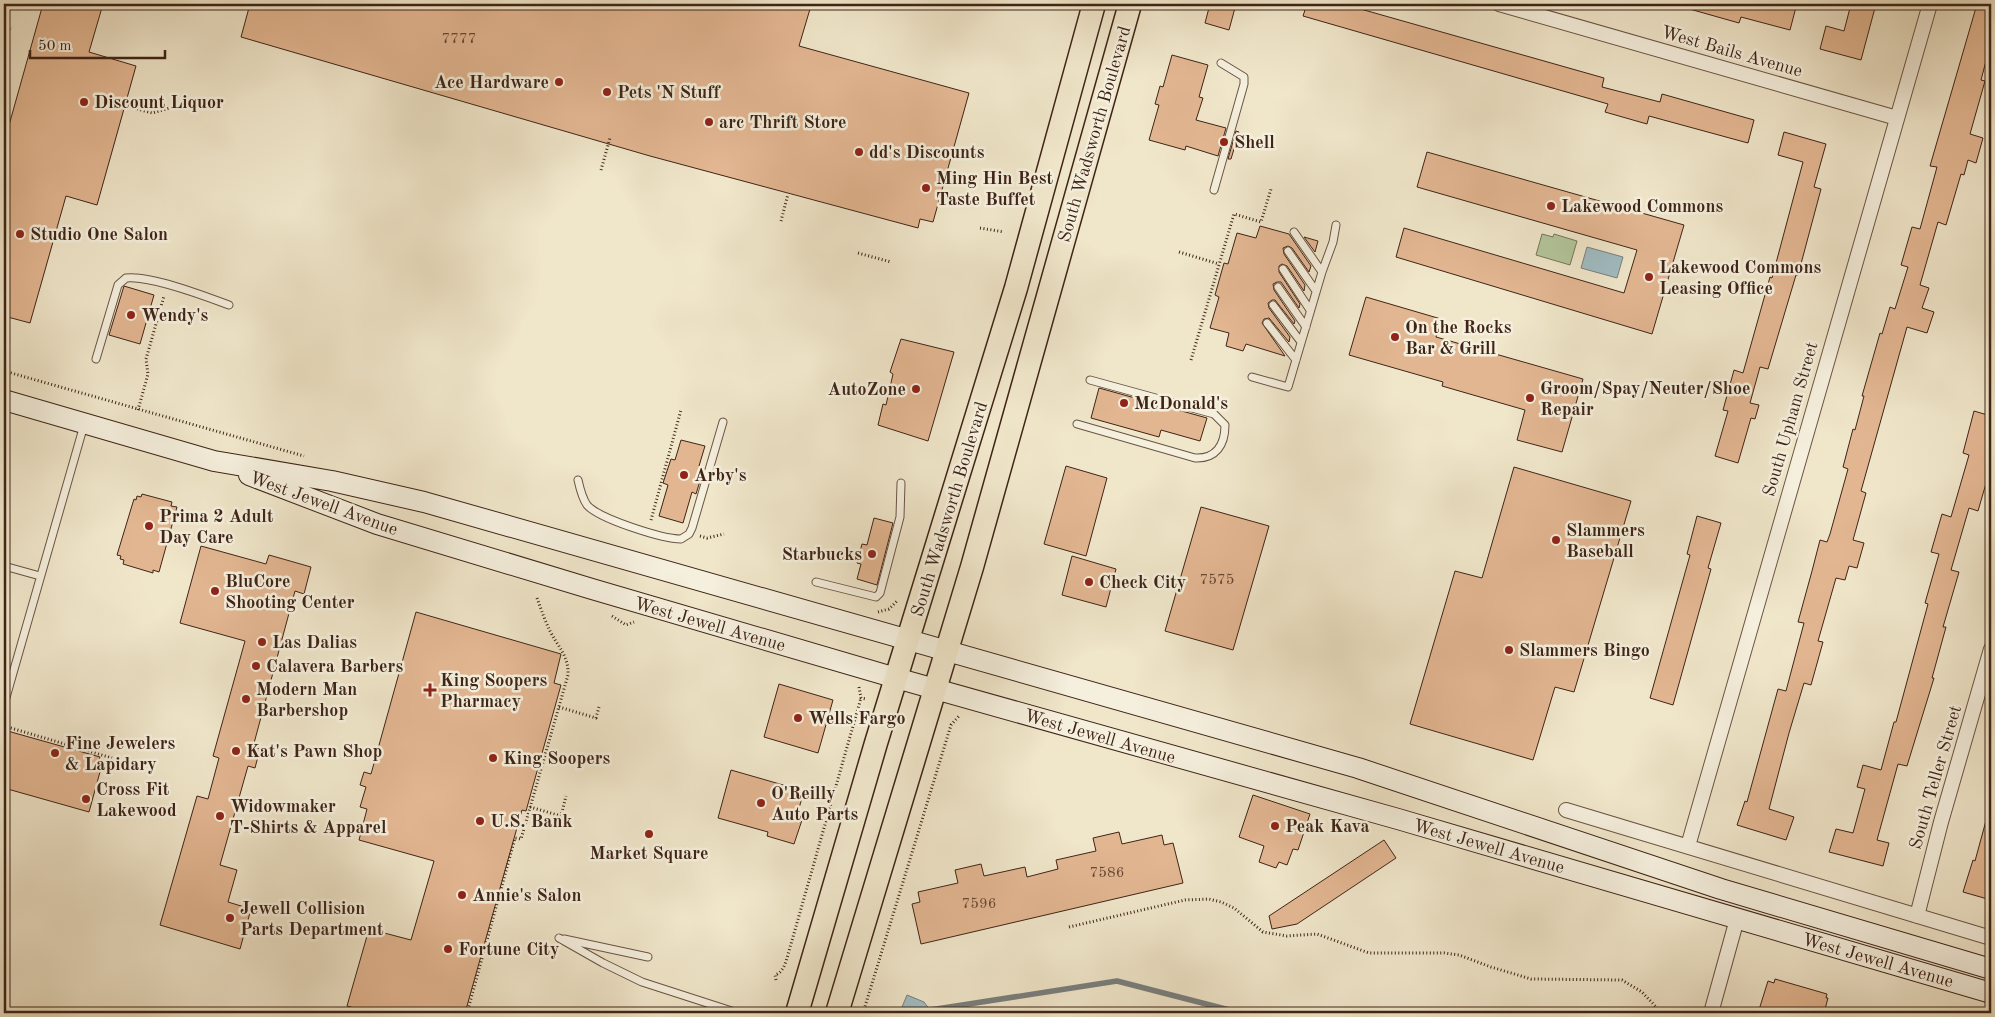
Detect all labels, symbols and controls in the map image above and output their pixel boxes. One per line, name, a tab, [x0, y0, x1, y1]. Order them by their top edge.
street label: West Bails Avenue	[1659, 23, 1804, 81]
street label: South Wadsworth Boulevard	[1055, 24, 1134, 244]
scale bar	[30, 28, 165, 60]
house number: 7777	[442, 32, 476, 47]
text: 50 m	[38, 39, 72, 54]
place label: Ace Hardware	[434, 74, 549, 92]
marker: Ace Hardware	[553, 76, 565, 88]
place label: Pets 'N Stuff	[617, 84, 722, 102]
marker: Pets 'N Stuff	[601, 86, 613, 98]
place label: Discount Liquor	[94, 94, 224, 112]
marker: Discount Liquor	[78, 96, 90, 108]
place label: arc Thrift Store	[719, 114, 847, 132]
marker: arc Thrift Store	[703, 116, 715, 128]
place label: Shell	[1234, 134, 1275, 152]
marker: Shell	[1218, 136, 1230, 148]
place label: dd's Discounts	[869, 144, 985, 162]
marker: dd's Discounts	[853, 146, 865, 158]
place label: Ming Hin Best Taste Buffet	[936, 170, 1054, 209]
marker: Ming Hin Best Taste Buffet	[920, 182, 932, 194]
place label: Lakewood Commons	[1561, 198, 1723, 216]
marker: Lakewood Commons	[1545, 200, 1557, 212]
place label: Studio One Salon	[30, 226, 168, 244]
marker: Studio One Salon	[14, 228, 26, 240]
place label: Lakewood Commons Leasing Office	[1659, 259, 1821, 298]
marker: Lakewood Commons Leasing Office	[1643, 271, 1655, 283]
place label: Wendy's	[141, 307, 209, 325]
marker: Wendy's	[125, 309, 137, 321]
place label: On the Rocks Bar & Grill	[1405, 319, 1512, 358]
marker: On the Rocks Bar & Grill	[1389, 331, 1401, 343]
street label: South Upham Street	[1760, 340, 1822, 499]
place label: Groom/Spay/Neuter/Shoe Repair	[1540, 380, 1750, 419]
place label: AutoZone	[828, 381, 906, 399]
marker: AutoZone	[910, 383, 922, 395]
marker: Groom/Spay/Neuter/Shoe Repair	[1524, 392, 1536, 404]
place label: McDonald's	[1134, 395, 1228, 413]
marker: McDonald's	[1118, 397, 1130, 409]
street label: South Wadsworth Boulevard	[909, 400, 991, 619]
place label: Arby's	[694, 467, 747, 485]
street label: West Jewell Avenue	[247, 469, 400, 539]
marker: Arby's	[678, 469, 690, 481]
place label: Prima 2 Adult Day Care	[159, 508, 274, 547]
marker: Prima 2 Adult Day Care	[143, 520, 155, 532]
place label: Slammers Baseball	[1566, 522, 1645, 561]
marker: Slammers Baseball	[1550, 534, 1562, 546]
place label: Starbucks	[782, 546, 862, 564]
marker: Starbucks	[866, 548, 878, 560]
place label: BluCore Shooting Center	[225, 573, 355, 612]
house number: 7575	[1200, 573, 1234, 588]
place label: Check City	[1099, 574, 1186, 592]
marker: Check City	[1083, 576, 1095, 588]
marker: BluCore Shooting Center	[209, 585, 221, 597]
street label: West Jewell Avenue	[632, 595, 787, 655]
place label: Las Dalias	[272, 634, 357, 652]
marker: Las Dalias	[256, 636, 268, 648]
place label: Slammers Bingo	[1519, 642, 1650, 660]
marker: Slammers Bingo	[1503, 644, 1515, 656]
place label: Calavera Barbers	[266, 658, 403, 676]
marker: Calavera Barbers	[250, 660, 262, 672]
place label: King Soopers Pharmacy	[440, 672, 548, 711]
place label: Modern Man Barbershop	[256, 681, 357, 720]
marker: King Soopers Pharmacy	[424, 684, 436, 696]
marker: Modern Man Barbershop	[240, 693, 252, 705]
street label: South Teller Street	[1907, 703, 1965, 851]
street label: West Jewell Avenue	[1022, 707, 1177, 767]
place label: Wells Fargo	[808, 710, 906, 728]
marker: Wells Fargo	[792, 712, 804, 724]
place label: Fine Jewelers & Lapidary	[65, 735, 175, 774]
place label: Kat's Pawn Shop	[246, 743, 382, 761]
marker: Kat's Pawn Shop	[230, 745, 242, 757]
marker: Fine Jewelers & Lapidary	[49, 747, 61, 759]
place label: King Soopers	[503, 750, 611, 768]
marker: King Soopers	[487, 752, 499, 764]
place label: Cross Fit Lakewood	[96, 781, 177, 820]
place label: O'Reilly Auto Parts	[771, 785, 858, 824]
marker: Cross Fit Lakewood	[80, 793, 92, 805]
marker: O'Reilly Auto Parts	[755, 797, 767, 809]
place label: Widowmaker T-Shirts & Apparel	[230, 798, 387, 837]
marker: Widowmaker T-Shirts & Apparel	[214, 810, 226, 822]
place label: U.S. Bank	[490, 813, 573, 831]
marker: U.S. Bank	[474, 815, 486, 827]
street label: West Jewell Avenue	[1411, 817, 1566, 877]
place label: Peak Kava	[1285, 818, 1370, 836]
marker: Peak Kava	[1269, 820, 1281, 832]
marker: Market Square	[643, 828, 655, 840]
place label: Market Square	[589, 845, 709, 863]
house number: 7586	[1090, 866, 1124, 881]
place label: Annie's Salon	[472, 887, 581, 905]
marker: Annie's Salon	[456, 889, 468, 901]
house number: 7596	[962, 897, 996, 912]
place label: Jewell Collision Parts Department	[240, 900, 384, 939]
marker: Jewell Collision Parts Department	[224, 912, 236, 924]
street label: West Jewell Avenue	[1800, 931, 1955, 991]
place label: Fortune City	[458, 941, 559, 959]
marker: Fortune City	[442, 943, 454, 955]

